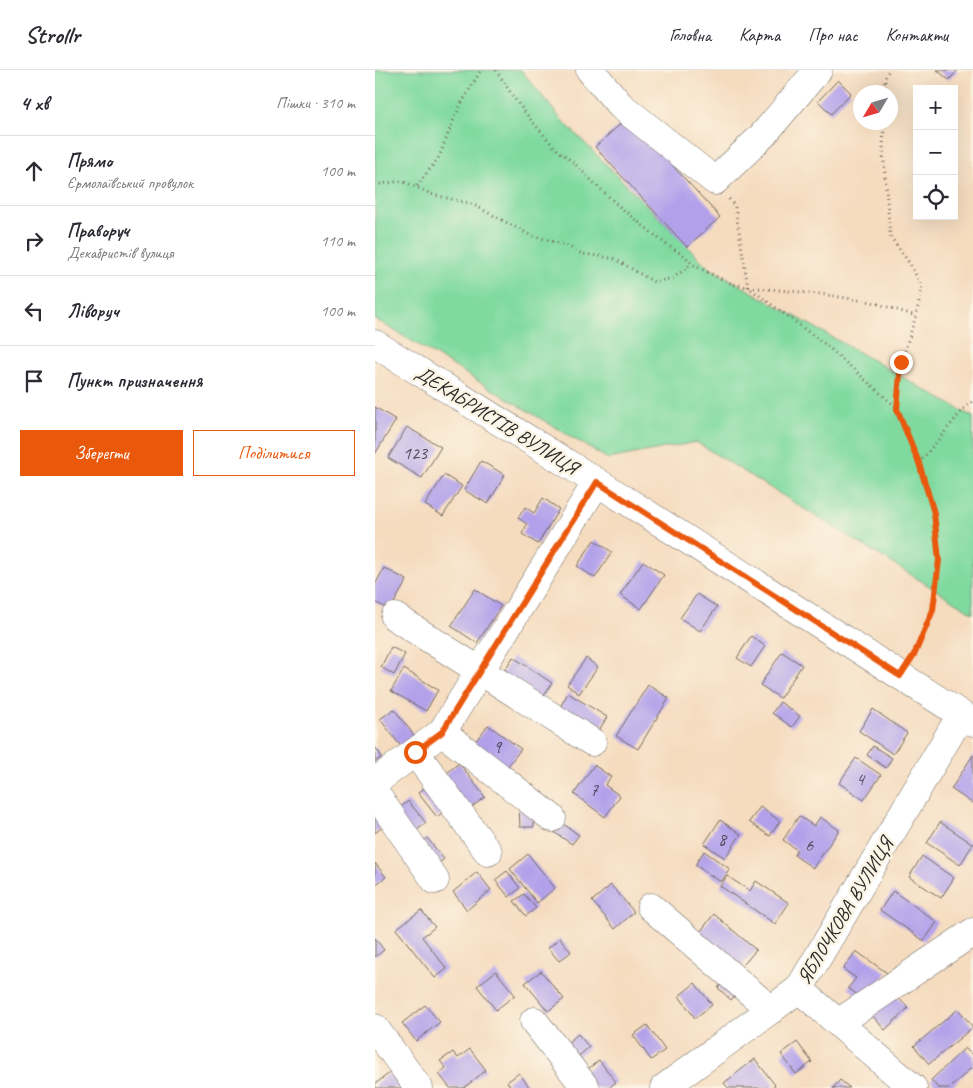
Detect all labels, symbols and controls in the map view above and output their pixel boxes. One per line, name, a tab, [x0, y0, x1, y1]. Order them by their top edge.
text: Strollr	[25, 20, 80, 50]
text: Головна	[669, 24, 711, 46]
text: Карта	[739, 24, 780, 46]
text: Про нас	[808, 24, 858, 46]
text: Контакти	[886, 24, 948, 46]
north arrow	[853, 85, 898, 130]
map controls	[913, 85, 958, 220]
button: +	[913, 85, 958, 130]
text: 4 хв	[20, 90, 49, 116]
text: Пішки · 310 m	[276, 93, 355, 113]
button: −	[913, 130, 958, 175]
text: Прямо	[67, 149, 112, 173]
icon: ahead	[20, 157, 48, 185]
text: 100 m	[321, 161, 355, 181]
text: Єрмолаївський провулок	[67, 173, 193, 193]
button: locate	[913, 175, 958, 220]
text: Праворуч	[67, 219, 129, 243]
icon: right	[20, 227, 48, 255]
text: 110 m	[321, 231, 355, 251]
text: Декабристів вулиця	[67, 243, 174, 263]
icon: left	[20, 297, 48, 325]
text: Ліворуч	[67, 299, 119, 323]
text: 100 m	[321, 301, 355, 321]
route end	[890, 351, 913, 374]
street label: ДЕКАБРИСТІВ ВУЛИЦЯ	[411, 360, 586, 482]
icon: arrive	[20, 367, 48, 395]
text: Пункт призначення	[67, 369, 202, 393]
button: Зберегти	[20, 430, 183, 476]
button: Поділитися	[193, 430, 355, 476]
house number: 123	[403, 442, 429, 464]
house number: 9	[493, 736, 503, 758]
route start	[404, 741, 427, 764]
house number: 4	[856, 768, 866, 790]
house number: 7	[590, 779, 599, 801]
house number: 8	[718, 828, 728, 850]
street label: ЯБЛОЧКОВА ВУЛИЦЯ	[791, 831, 900, 989]
house number: 6	[805, 834, 814, 856]

